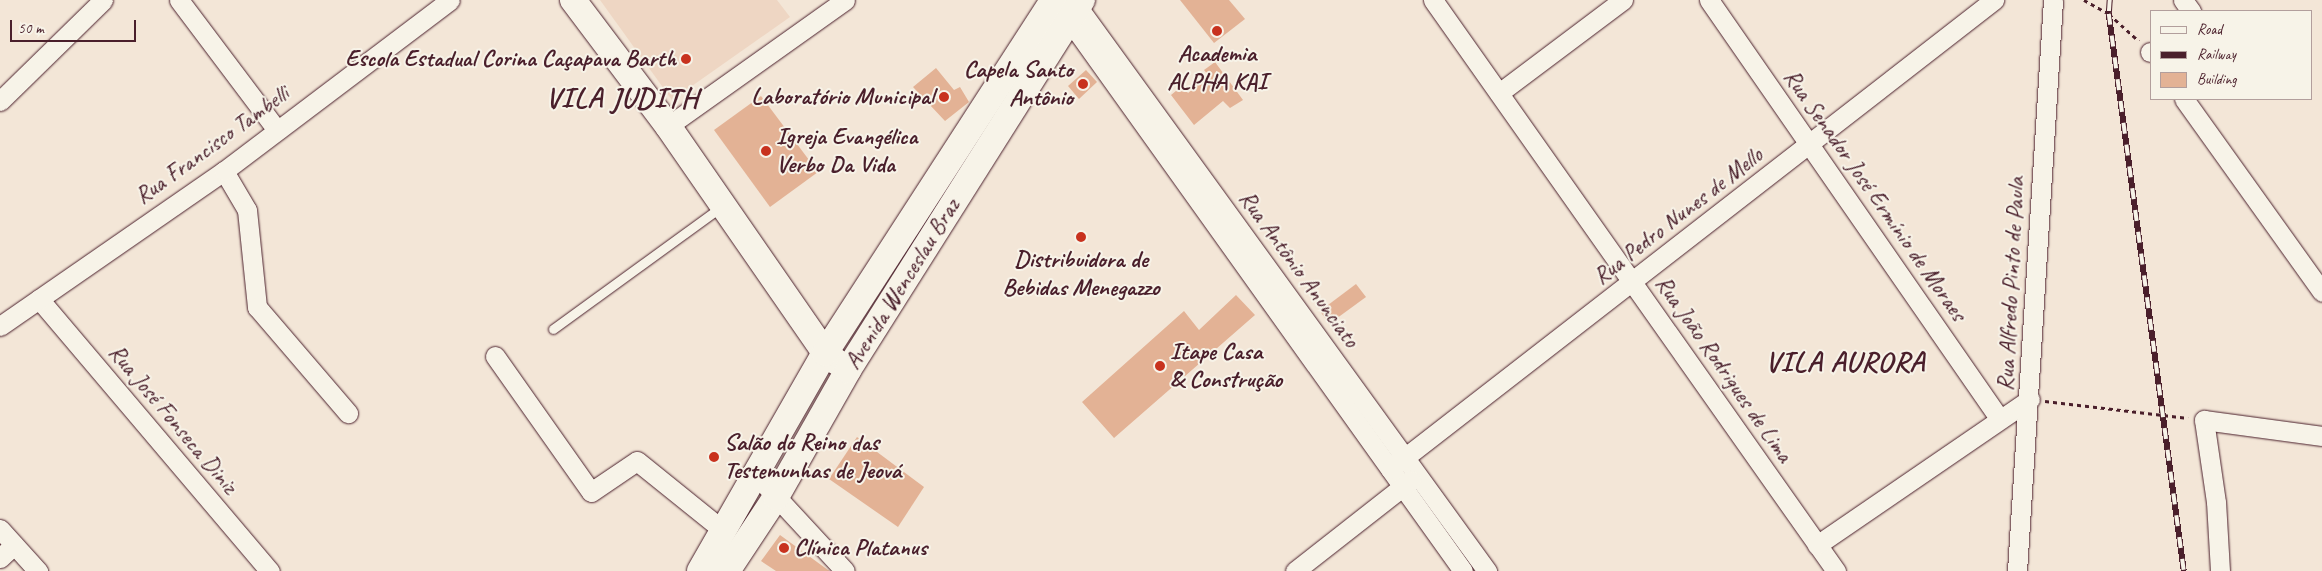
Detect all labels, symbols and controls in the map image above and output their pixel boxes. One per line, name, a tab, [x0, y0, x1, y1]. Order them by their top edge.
scale bar	[12, 10, 139, 42]
legend	[2150, 10, 2312, 100]
text: 50 m	[18, 19, 44, 38]
text: Road	[2197, 20, 2222, 39]
marker: Academia ALPHA KAI	[1211, 25, 1223, 37]
place label: Academia ALPHA KAI	[1167, 40, 1267, 96]
place label: Escola Estadual Corina Caçapava Barth	[344, 45, 676, 73]
text: Railway	[2197, 45, 2236, 64]
marker: Escola Estadual Corina Caçapava Barth	[680, 53, 692, 65]
place label: Capela Santo Antônio	[964, 56, 1073, 112]
street label: Rua Senador José Ermínio de Moraes	[1778, 64, 1972, 326]
text: Building	[2197, 70, 2236, 89]
marker: Capela Santo Antônio	[1077, 78, 1089, 90]
street label: Rua Francisco Tambelli	[129, 79, 295, 211]
district label: VILA JUDITH	[544, 81, 700, 115]
place label: Laboratório Municipal	[751, 83, 934, 111]
marker: Laboratório Municipal	[938, 91, 950, 103]
place label: Igreja Evangélica Verbo Da Vida	[776, 123, 918, 179]
street label: Rua Pedro Nunes de Mello	[1587, 141, 1769, 291]
marker: Igreja Evangélica Verbo Da Vida	[760, 145, 772, 157]
street label: Rua Alfredo Pinto de Paula	[1991, 176, 2031, 392]
street label: Rua Antônio Anunciato	[1232, 185, 1366, 353]
street label: Avenida Wenceslau Braz	[838, 193, 966, 375]
marker: Distribuidora de Bebidas Menegazzo	[1075, 231, 1087, 243]
place label: Distribuidora de Bebidas Menegazzo	[1003, 246, 1159, 302]
street label: Rua João Rodrigues de Lima	[1649, 270, 1799, 468]
place label: Itape Casa & Construção	[1170, 338, 1282, 394]
street label: Rua José Fonseca Diniz	[102, 339, 244, 499]
district label: VILA AURORA	[1764, 345, 1926, 379]
marker: Itape Casa & Construção	[1154, 360, 1166, 372]
place label: Salão do Reino das Testemunhas de Jeová	[724, 429, 901, 485]
marker: Salão do Reino das Testemunhas de Jeová	[708, 451, 720, 463]
place label: Clínica Platanus	[794, 534, 927, 562]
marker: Clínica Platanus	[778, 542, 790, 554]

